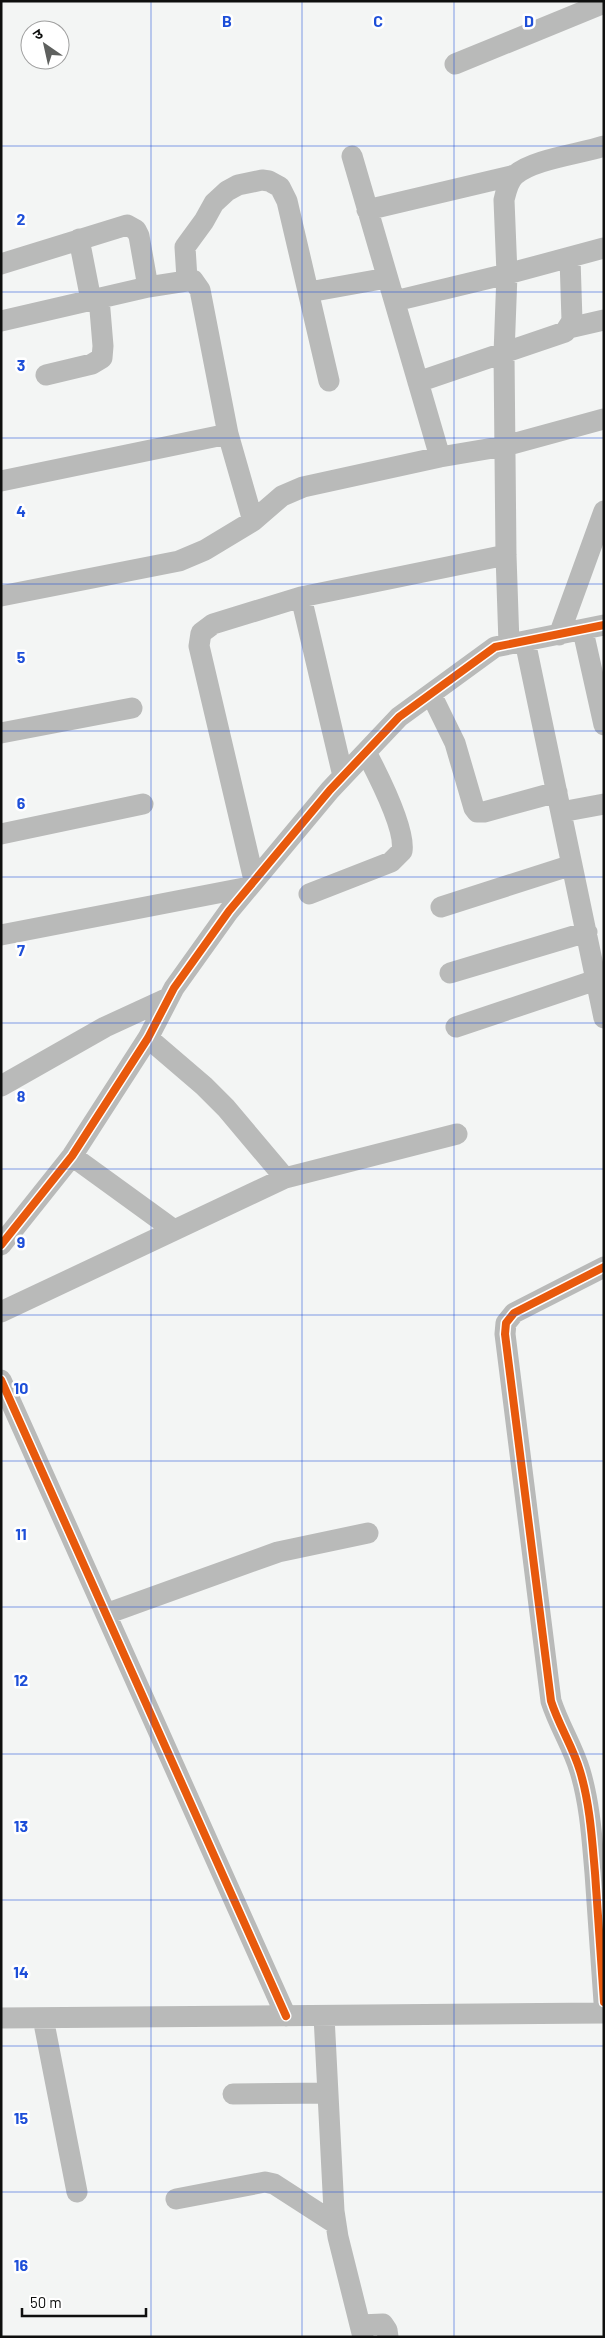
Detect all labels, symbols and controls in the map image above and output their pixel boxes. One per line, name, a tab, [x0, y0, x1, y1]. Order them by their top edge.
text: B	[222, 11, 232, 30]
text: C	[373, 11, 383, 30]
text: D	[524, 11, 534, 30]
north arrow	[20, 20, 70, 70]
text: उ	[29, 24, 46, 43]
text: 2	[17, 209, 26, 228]
text: 3	[17, 355, 25, 374]
text: 4	[16, 501, 26, 520]
text: 5	[17, 647, 26, 666]
text: 6	[17, 793, 26, 812]
text: 7	[17, 940, 25, 959]
text: 8	[17, 1086, 26, 1105]
text: 9	[17, 1232, 25, 1251]
text: 10	[14, 1378, 28, 1397]
text: 11	[15, 1524, 27, 1543]
text: 12	[14, 1670, 28, 1689]
text: 13	[14, 1816, 28, 1835]
text: 14	[13, 1962, 29, 1981]
text: 15	[14, 2108, 29, 2127]
text: 16	[14, 2255, 29, 2274]
scale bar	[22, 2286, 146, 2318]
text: 50 m	[30, 2293, 62, 2311]

